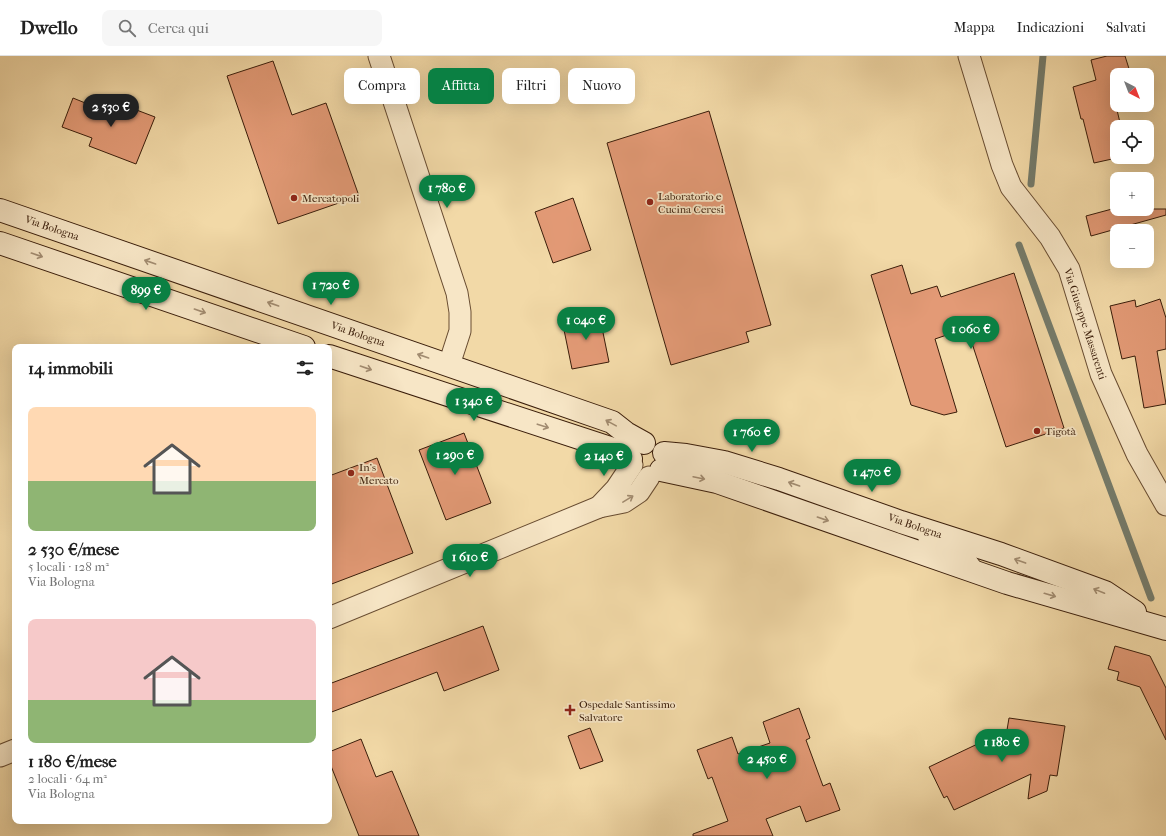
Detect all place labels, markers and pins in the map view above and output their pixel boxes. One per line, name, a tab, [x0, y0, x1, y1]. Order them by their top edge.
pin: 2 530 €	[74, 94, 148, 128]
pin: 1 780 €	[410, 175, 484, 209]
place label: Laboratorio e Cucina Ceresi	[658, 190, 724, 216]
place label: Mercatopoli	[302, 192, 360, 205]
marker: Mercatopoli	[289, 193, 299, 203]
marker: Laboratorio e Cucina Ceresi	[645, 197, 655, 207]
pin: 1 720 €	[294, 272, 368, 306]
pin: 899 €	[118, 277, 174, 311]
pin: 1 040 €	[549, 307, 623, 341]
pin: 1 060 €	[934, 316, 1008, 350]
pin: 1 340 €	[437, 388, 511, 422]
pin: 1 760 €	[715, 419, 789, 453]
place label: Tigotà	[1045, 425, 1077, 438]
marker: Tigotà	[1032, 426, 1042, 436]
pin: 1 290 €	[418, 442, 492, 476]
pin: 2 140 €	[567, 443, 641, 477]
pin: 1 470 €	[835, 459, 909, 493]
place label: In's Mercato	[359, 461, 399, 487]
marker: In's Mercato	[346, 468, 356, 478]
pin: 1 610 €	[433, 544, 507, 578]
place label: Ospedale Santissimo Salvatore	[579, 698, 676, 724]
marker: Ospedale Santissimo Salvatore	[564, 704, 576, 716]
pin: 1 180 €	[965, 729, 1039, 763]
pin: 2 450 €	[730, 746, 804, 780]

